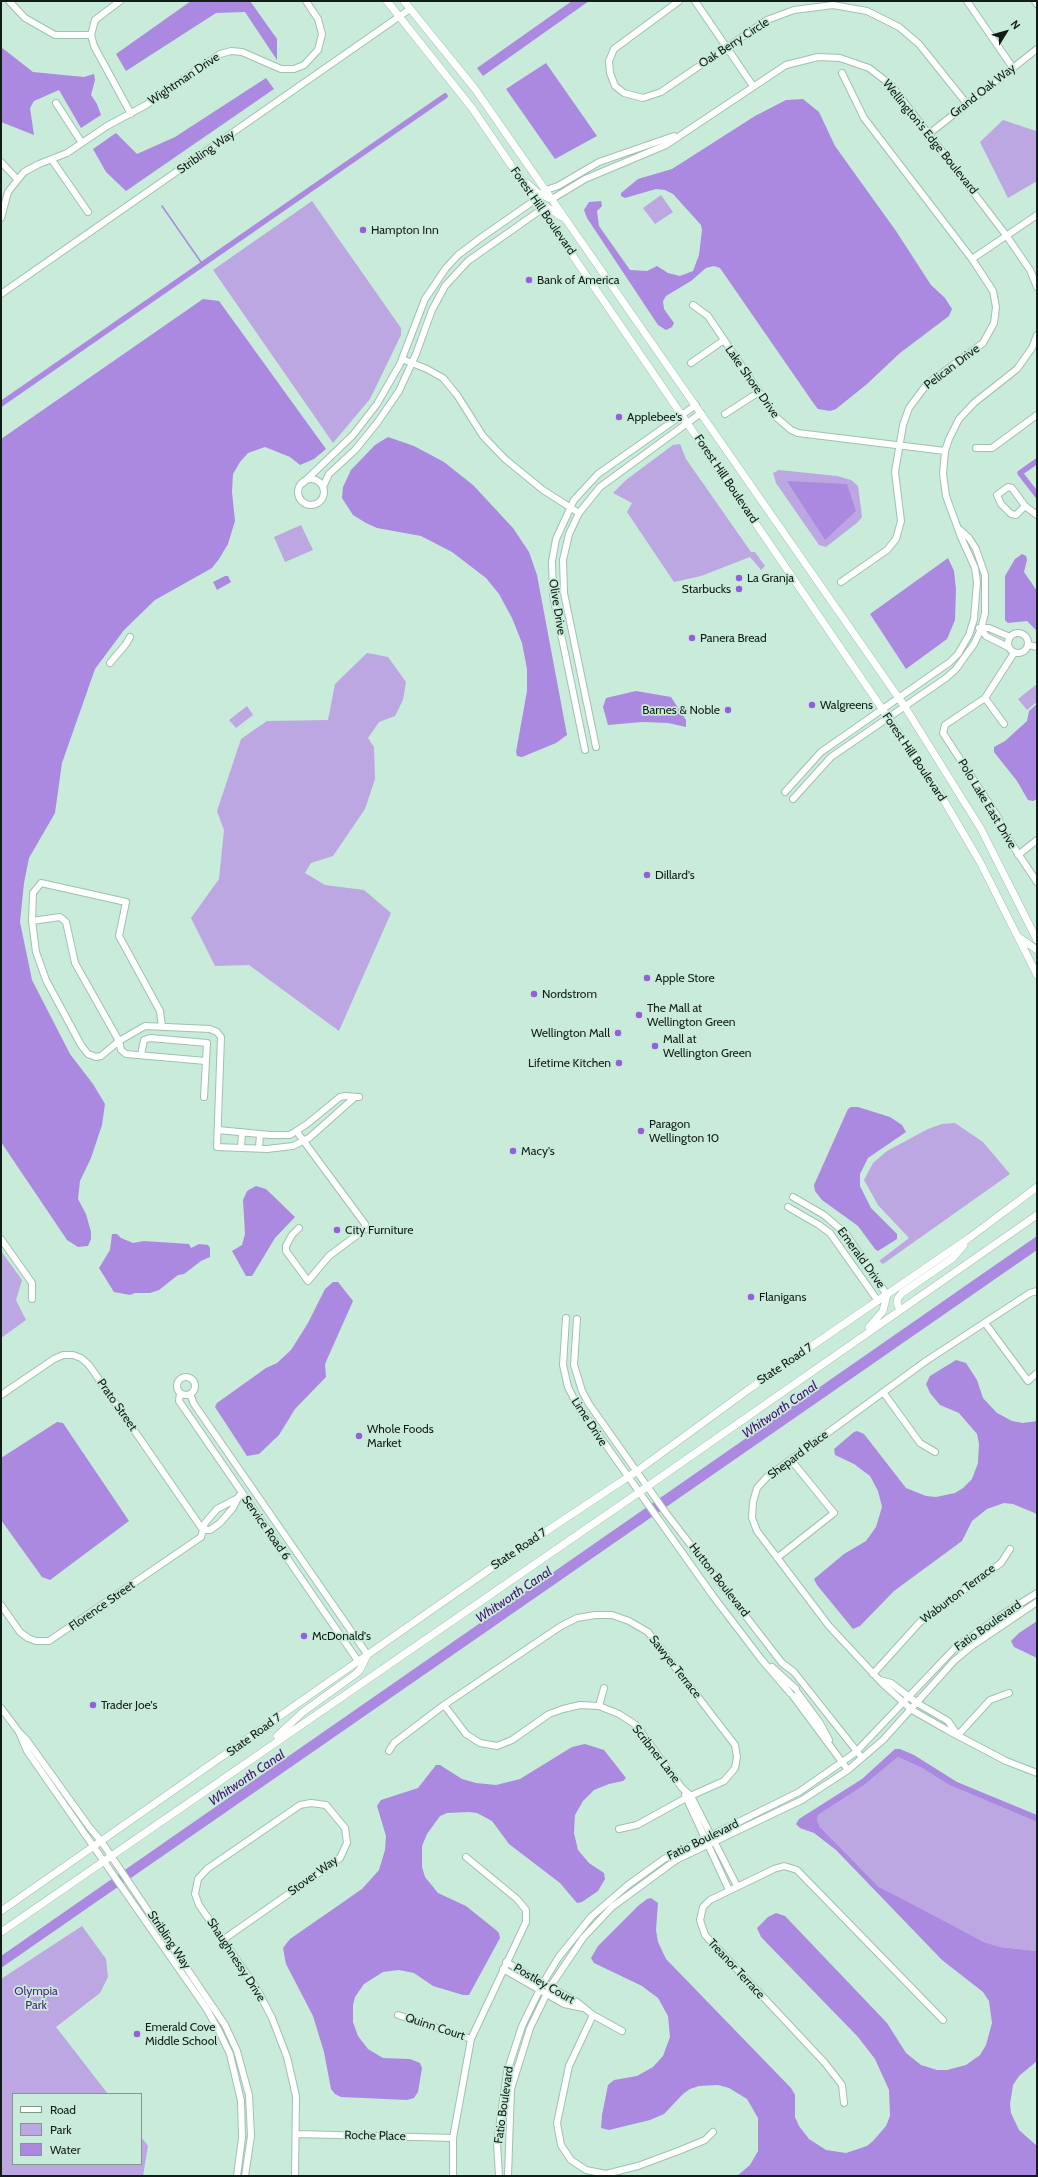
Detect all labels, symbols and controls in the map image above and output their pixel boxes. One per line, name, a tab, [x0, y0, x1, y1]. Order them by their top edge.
north arrow	[986, 12, 1026, 52]
street label: Oak Berry Circle	[696, 15, 772, 71]
text: N	[1008, 17, 1024, 32]
street label: Wightman Drive	[146, 50, 222, 108]
street label: Grand Oak Way	[947, 61, 1019, 121]
street label: Wellington's Edge Boulevard	[879, 77, 981, 197]
street label: Stribling Way	[174, 127, 238, 177]
street label: Forest Hill Boulevard	[507, 164, 579, 258]
place label: Hampton Inn	[371, 223, 439, 237]
marker: Hampton Inn	[358, 225, 368, 235]
place label: Bank of America	[537, 273, 620, 287]
marker: Bank of America	[524, 275, 534, 285]
street label: Pelican Drive	[921, 341, 983, 393]
street label: Lake Shore Drive	[722, 343, 782, 421]
place label: Applebee's	[627, 410, 682, 424]
marker: Applebee's	[614, 412, 624, 422]
street label: Forest Hill Boulevard	[691, 432, 761, 526]
place label: La Granja	[747, 571, 794, 585]
marker: La Granja	[734, 573, 744, 583]
street label: Olive Drive	[546, 578, 568, 636]
place label: Starbucks	[682, 582, 731, 596]
marker: Starbucks	[734, 584, 744, 594]
place label: Panera Bread	[700, 631, 767, 645]
marker: Panera Bread	[687, 633, 697, 643]
place label: Walgreens	[820, 698, 873, 712]
marker: Walgreens	[807, 700, 817, 710]
place label: Barnes & Noble	[642, 703, 720, 717]
marker: Barnes & Noble	[723, 705, 733, 715]
street label: Forest Hill Boulevard	[879, 710, 949, 804]
street label: Polo Lake East Drive	[955, 757, 1019, 851]
place label: Dillard's	[655, 868, 695, 882]
marker: Dillard's	[642, 870, 652, 880]
place label: Apple Store	[655, 971, 715, 985]
marker: Apple Store	[642, 973, 652, 983]
place label: Nordstrom	[542, 987, 597, 1001]
marker: Nordstrom	[529, 989, 539, 999]
place label: The Mall at Wellington Green	[647, 1001, 736, 1029]
marker: The Mall at Wellington Green	[634, 1010, 644, 1020]
place label: Wellington Mall	[531, 1026, 610, 1040]
marker: Wellington Mall	[613, 1028, 623, 1038]
place label: Mall at Wellington Green	[663, 1032, 752, 1060]
marker: Mall at Wellington Green	[650, 1041, 660, 1051]
place label: Lifetime Kitchen	[528, 1056, 611, 1070]
marker: Lifetime Kitchen	[614, 1058, 624, 1068]
place label: Paragon Wellington 10	[649, 1117, 719, 1145]
marker: Paragon Wellington 10	[636, 1126, 646, 1136]
place label: Macy's	[521, 1144, 555, 1158]
marker: Macy's	[508, 1146, 518, 1156]
place label: City Furniture	[345, 1223, 413, 1237]
marker: City Furniture	[332, 1225, 342, 1235]
street label: Emerald Drive	[834, 1225, 888, 1291]
place label: Flanigans	[759, 1290, 807, 1304]
marker: Flanigans	[746, 1292, 756, 1302]
street label: State Road 7	[754, 1340, 816, 1388]
street label: Prato Street	[94, 1376, 140, 1434]
water label: Whitworth Canal	[739, 1378, 821, 1442]
street label: Lime Drive	[568, 1395, 610, 1449]
place label: Whole Foods Market	[367, 1422, 434, 1450]
street label: Shepard Place	[765, 1428, 831, 1482]
marker: Whole Foods Market	[354, 1431, 364, 1441]
street label: Service Road 6	[239, 1493, 293, 1563]
street label: State Road 7	[488, 1525, 550, 1573]
street label: Hutton Boulevard	[686, 1540, 752, 1620]
street label: Waburton Terrace	[918, 1561, 998, 1627]
water label: Whitworth Canal	[473, 1564, 555, 1626]
street label: Florence Street	[66, 1578, 138, 1634]
street label: Fatio Boulevard	[952, 1598, 1024, 1654]
place label: McDonald's	[312, 1629, 371, 1643]
marker: McDonald's	[299, 1631, 309, 1641]
street label: Sawyer Terrace	[646, 1633, 704, 1701]
place label: Trader Joe's	[101, 1698, 157, 1712]
marker: Trader Joe's	[88, 1700, 98, 1710]
street label: State Road 7	[224, 1710, 284, 1760]
street label: Scribner Lane	[629, 1722, 683, 1786]
water label: Whitworth Canal	[206, 1747, 288, 1809]
street label: Fatio Boulevard	[665, 1816, 741, 1864]
street label: Stover Way	[285, 1853, 341, 1899]
street label: Stribling Way	[144, 1908, 194, 1972]
street label: Shaughnessy Drive	[204, 1916, 268, 2004]
street label: Treanor Terrace	[704, 1936, 768, 2002]
street label: Postley Court	[511, 1961, 577, 2007]
park label: Olympia Park	[14, 1984, 58, 2012]
street label: Quinn Court	[403, 2011, 467, 2043]
place label: Emerald Cove Middle School	[145, 2020, 217, 2048]
marker: Emerald Cove Middle School	[132, 2029, 142, 2039]
street label: Fatio Boulevard	[491, 2065, 517, 2145]
legend	[12, 2093, 142, 2165]
text: Road	[50, 2102, 76, 2117]
text: Park	[50, 2122, 72, 2137]
street label: Roche Place	[344, 2128, 406, 2144]
text: Water	[50, 2142, 80, 2157]

